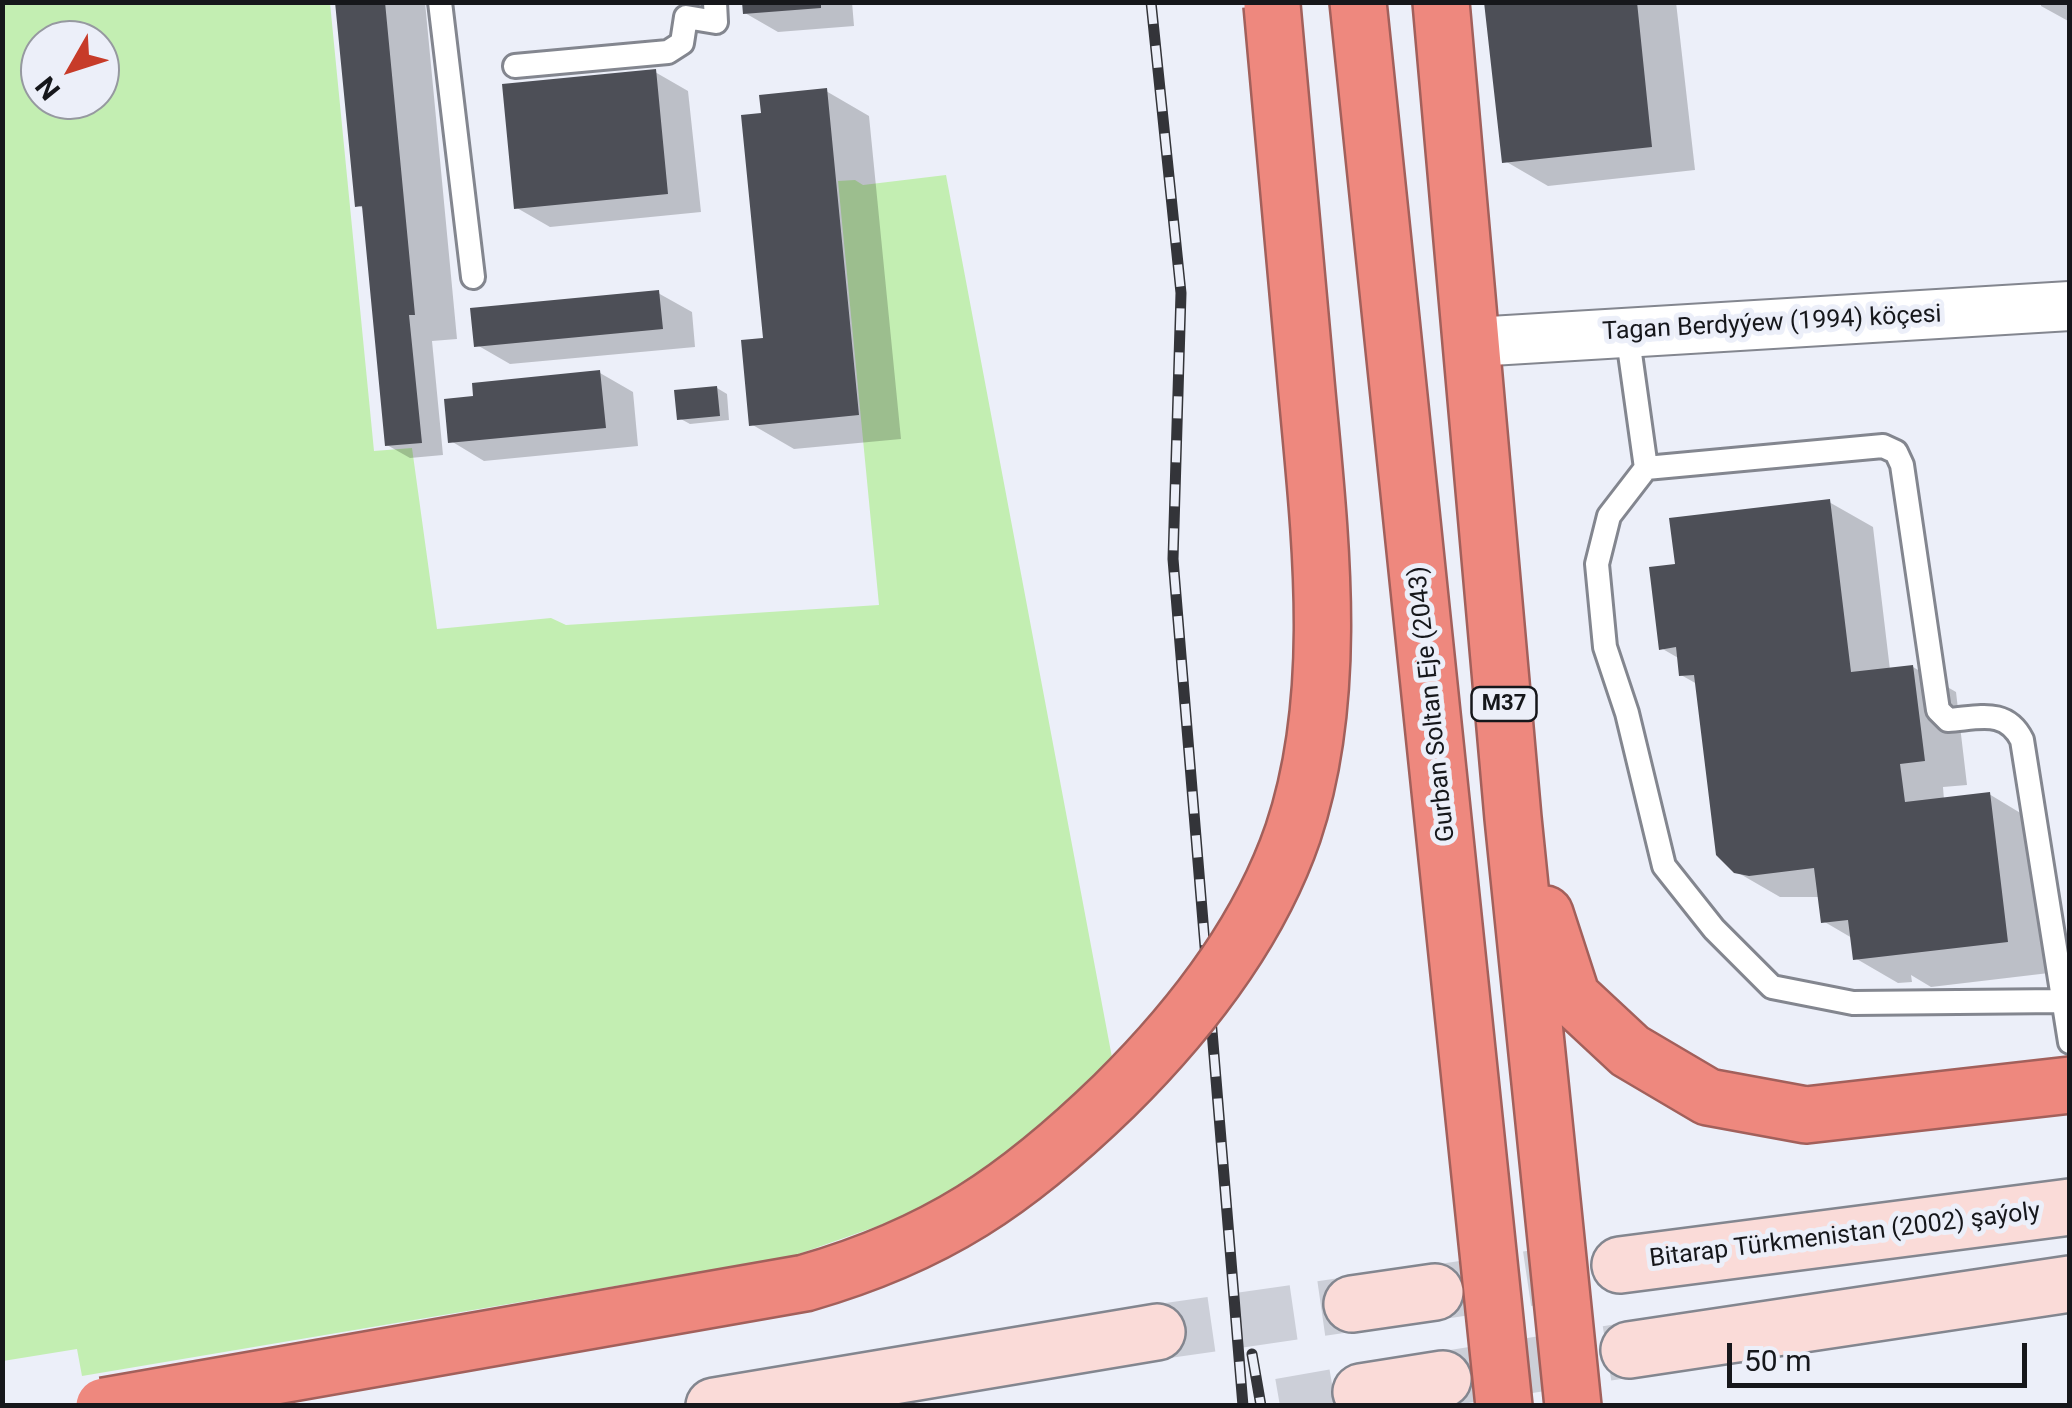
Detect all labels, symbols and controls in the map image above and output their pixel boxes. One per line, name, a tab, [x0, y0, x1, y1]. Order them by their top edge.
north arrow	[20, 20, 120, 120]
text: N	[29, 70, 67, 106]
street label: Tagan Berdyýew (1994) köçesi	[1602, 300, 1942, 348]
street label: Gurban Soltan Eje (2043)	[1404, 565, 1462, 843]
road number: M37	[1472, 687, 1536, 721]
street label: Bitarap Türkmenistan (2002) şaýoly	[1648, 1197, 2042, 1275]
scale bar	[1732, 1323, 2032, 1385]
text: 50 m	[1744, 1343, 1811, 1378]

